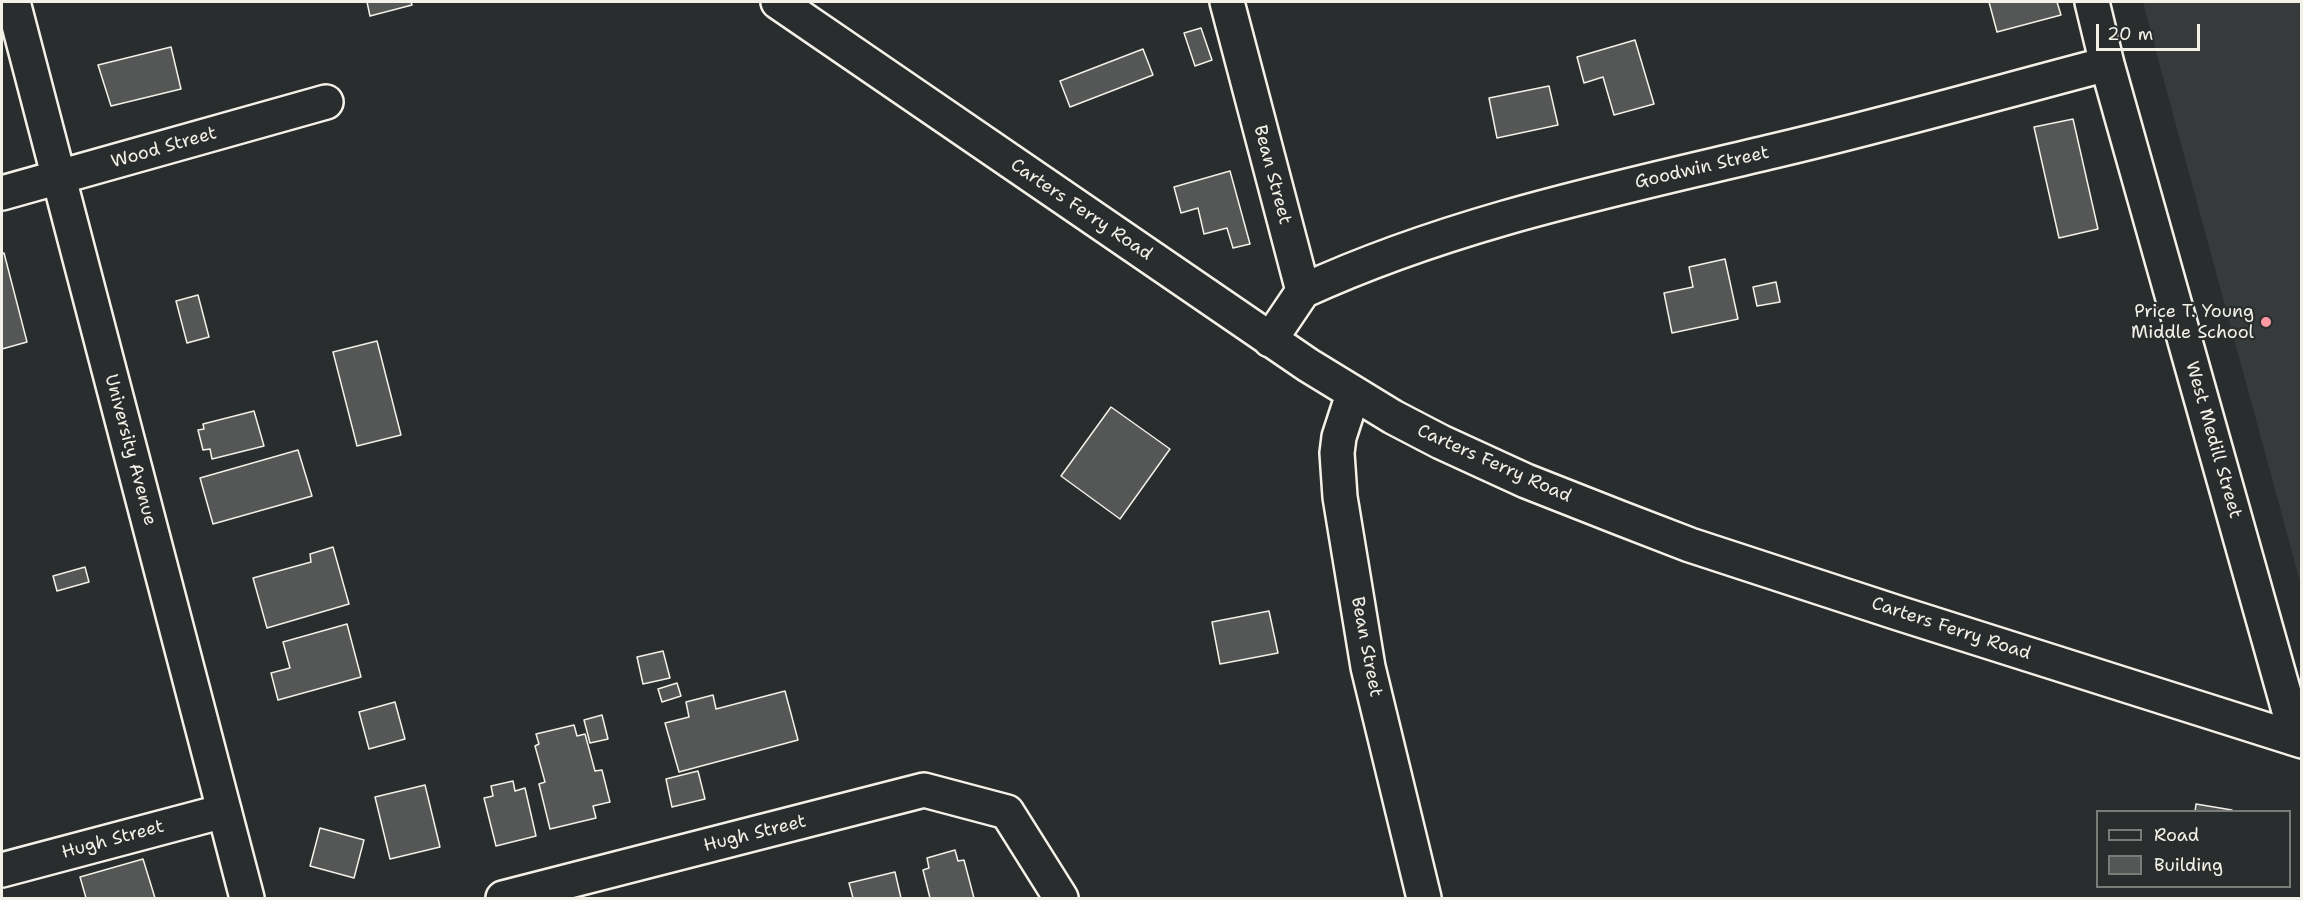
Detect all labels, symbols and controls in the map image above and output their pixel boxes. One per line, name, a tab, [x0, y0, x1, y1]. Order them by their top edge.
scale bar	[2099, 12, 2202, 50]
text: 20 m	[2107, 22, 2153, 46]
street label: Wood Street	[109, 123, 219, 173]
street label: Bean Street	[1248, 123, 1296, 227]
street label: Goodwin Street	[1633, 142, 1771, 194]
street label: Carters Ferry Road	[1006, 155, 1156, 265]
place label: Price T. Young Middle School	[2131, 301, 2254, 344]
marker: Price T. Young Middle School	[2259, 315, 2273, 329]
street label: West Medill Street	[2180, 359, 2246, 521]
street label: University Avenue	[99, 372, 161, 528]
street label: Carters Ferry Road	[1414, 420, 1574, 508]
street label: Carters Ferry Road	[1869, 593, 2033, 665]
street label: Bean Street	[1346, 595, 1386, 699]
legend	[2096, 810, 2291, 888]
street label: Hugh Street	[702, 811, 808, 857]
street label: Hugh Street	[60, 816, 166, 864]
text: Road	[2154, 823, 2199, 847]
text: Building	[2154, 853, 2223, 877]

